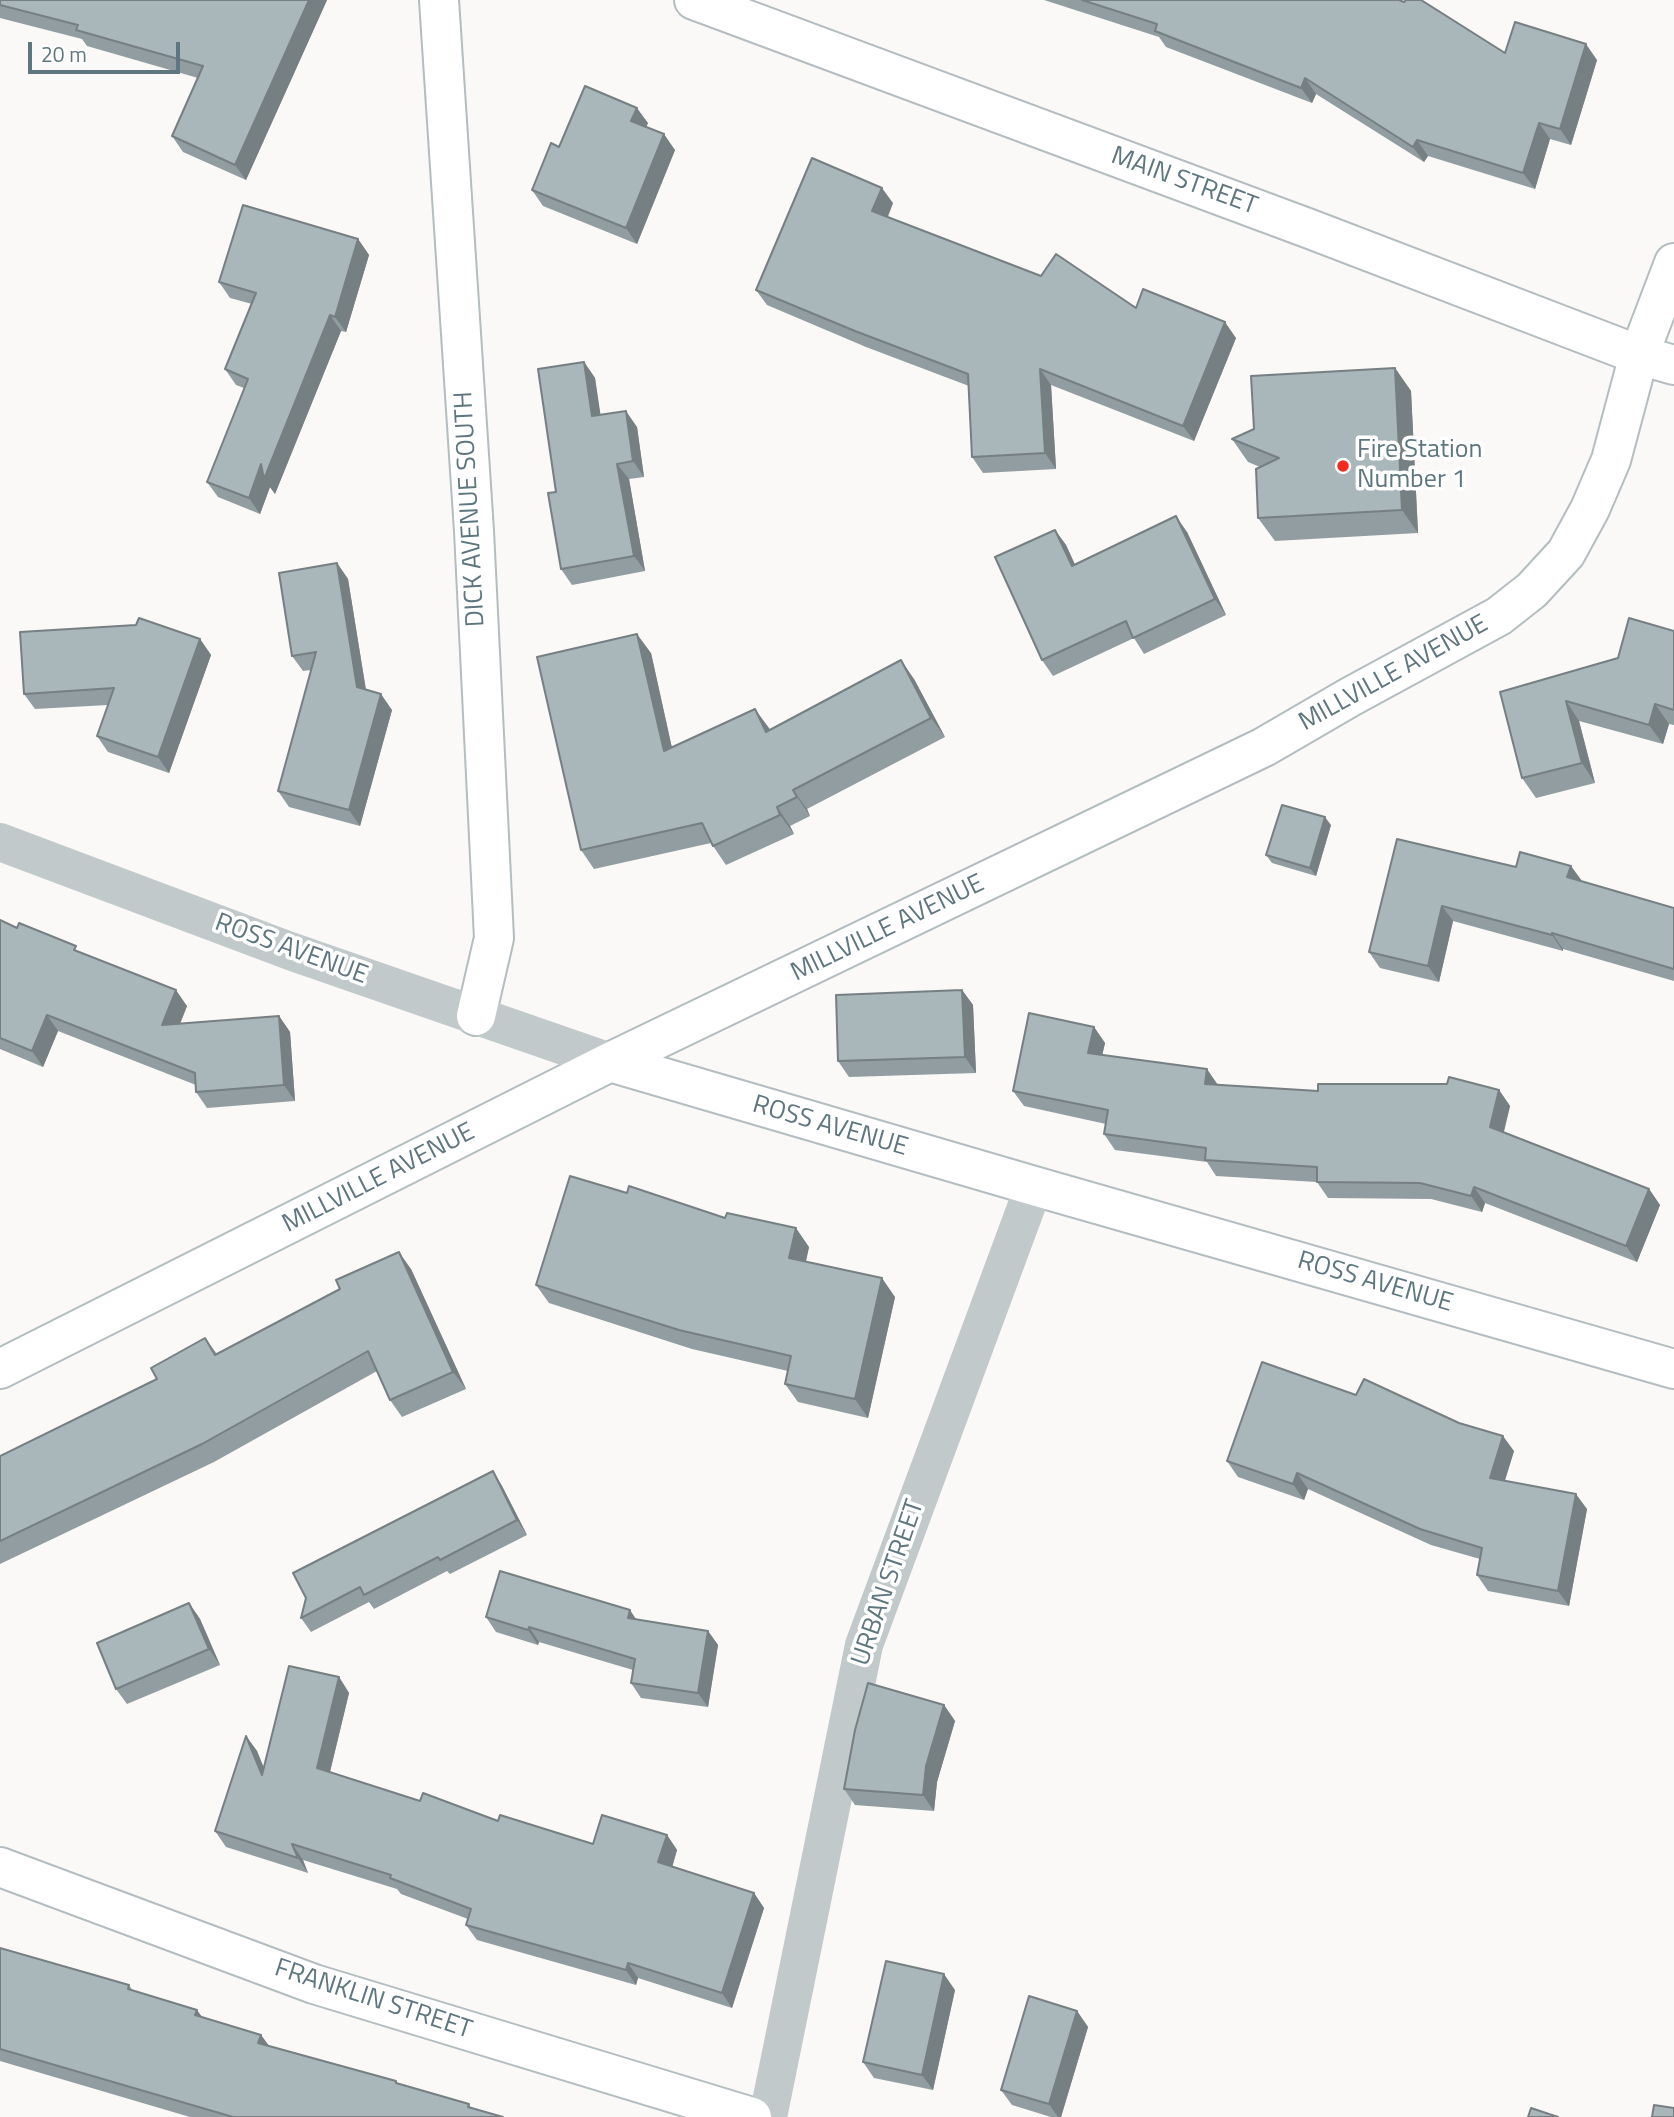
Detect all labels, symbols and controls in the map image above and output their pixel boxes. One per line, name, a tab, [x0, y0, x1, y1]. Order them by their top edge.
scale bar	[32, 28, 184, 72]
text: 20 m	[41, 38, 87, 70]
street label: MAIN STREET	[1107, 141, 1261, 223]
street label: DICK AVENUE SOUTH	[449, 390, 493, 628]
place label: Fire Station Number 1	[1357, 435, 1482, 496]
marker: Fire Station Number 1	[1335, 458, 1351, 474]
street label: MILLVILLE AVENUE	[1294, 609, 1494, 739]
street label: MILLVILLE AVENUE	[786, 869, 990, 989]
street label: ROSS AVENUE	[210, 908, 372, 992]
street label: ROSS AVENUE	[749, 1090, 911, 1164]
street label: MILLVILLE AVENUE	[278, 1117, 480, 1241]
street label: ROSS AVENUE	[1294, 1246, 1456, 1320]
street label: URBAN STREET	[846, 1496, 932, 1670]
street label: FRANKLIN STREET	[270, 1953, 476, 2047]

